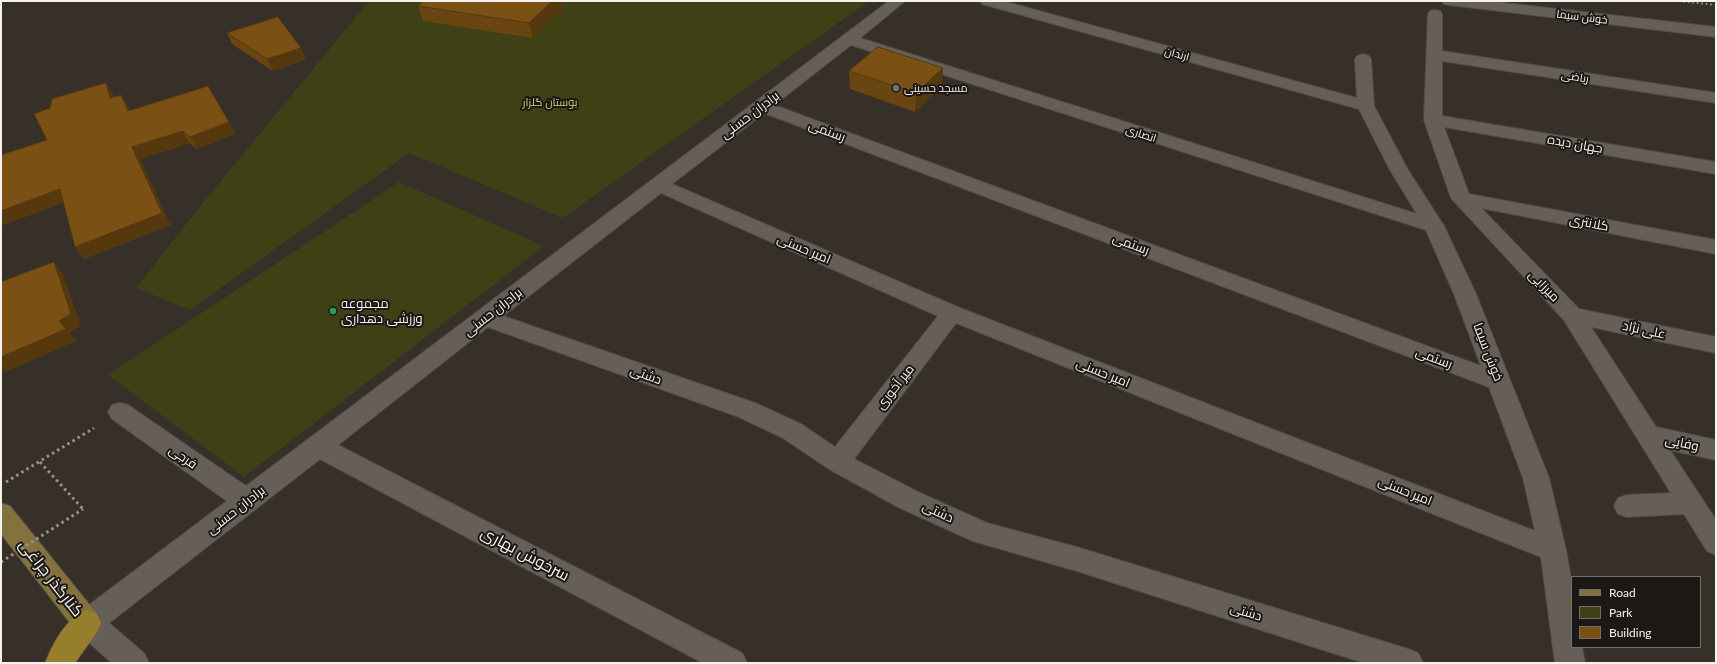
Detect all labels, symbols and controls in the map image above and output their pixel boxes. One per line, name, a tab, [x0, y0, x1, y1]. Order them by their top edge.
street label: خوش سیما	[1556, 7, 1608, 27]
street label: ارندان	[1163, 44, 1191, 64]
street label: ریاضی	[1560, 68, 1590, 86]
place label: مسجد حسینی	[904, 81, 968, 95]
marker: مسجد حسینی	[891, 83, 901, 93]
street label: برادران حسنی	[717, 88, 783, 142]
park label: بوستان گلزار	[523, 95, 577, 109]
street label: رستمی	[806, 117, 848, 145]
street label: انصاری	[1124, 123, 1158, 145]
street label: جهان دیده	[1546, 131, 1604, 157]
street label: کلانتری	[1568, 212, 1610, 234]
street label: رستمی	[1110, 230, 1152, 258]
street label: امیر حسنی	[775, 231, 833, 267]
street label: میرزایی	[1525, 267, 1563, 305]
street label: برادران حسنی	[461, 284, 525, 340]
place label: مجموعه ورزشی دهداری	[341, 296, 423, 327]
marker: مجموعه ورزشی دهداری	[328, 306, 338, 316]
street label: علی نژاد	[1621, 318, 1667, 342]
street label: خوش سیما	[1470, 321, 1506, 383]
street label: رستمی	[1413, 344, 1455, 372]
street label: امیر حسنی	[1074, 355, 1132, 391]
street label: میر آخوری	[873, 361, 917, 413]
street label: دشتی	[628, 362, 664, 388]
street label: وفایی	[1664, 432, 1700, 454]
street label: فرجی	[166, 442, 200, 472]
street label: امیر حسنی	[1376, 473, 1434, 509]
street label: برادران حسنی	[204, 482, 268, 538]
street label: دشتی	[920, 498, 956, 526]
street label: سرخوش بهاری	[477, 523, 573, 585]
street label: کنارگذر چراغی	[15, 535, 87, 621]
legend	[1571, 576, 1701, 648]
text: Road	[1609, 585, 1636, 600]
street label: دشتی	[1228, 600, 1264, 624]
text: Park	[1609, 605, 1632, 620]
text: Building	[1609, 625, 1652, 640]

